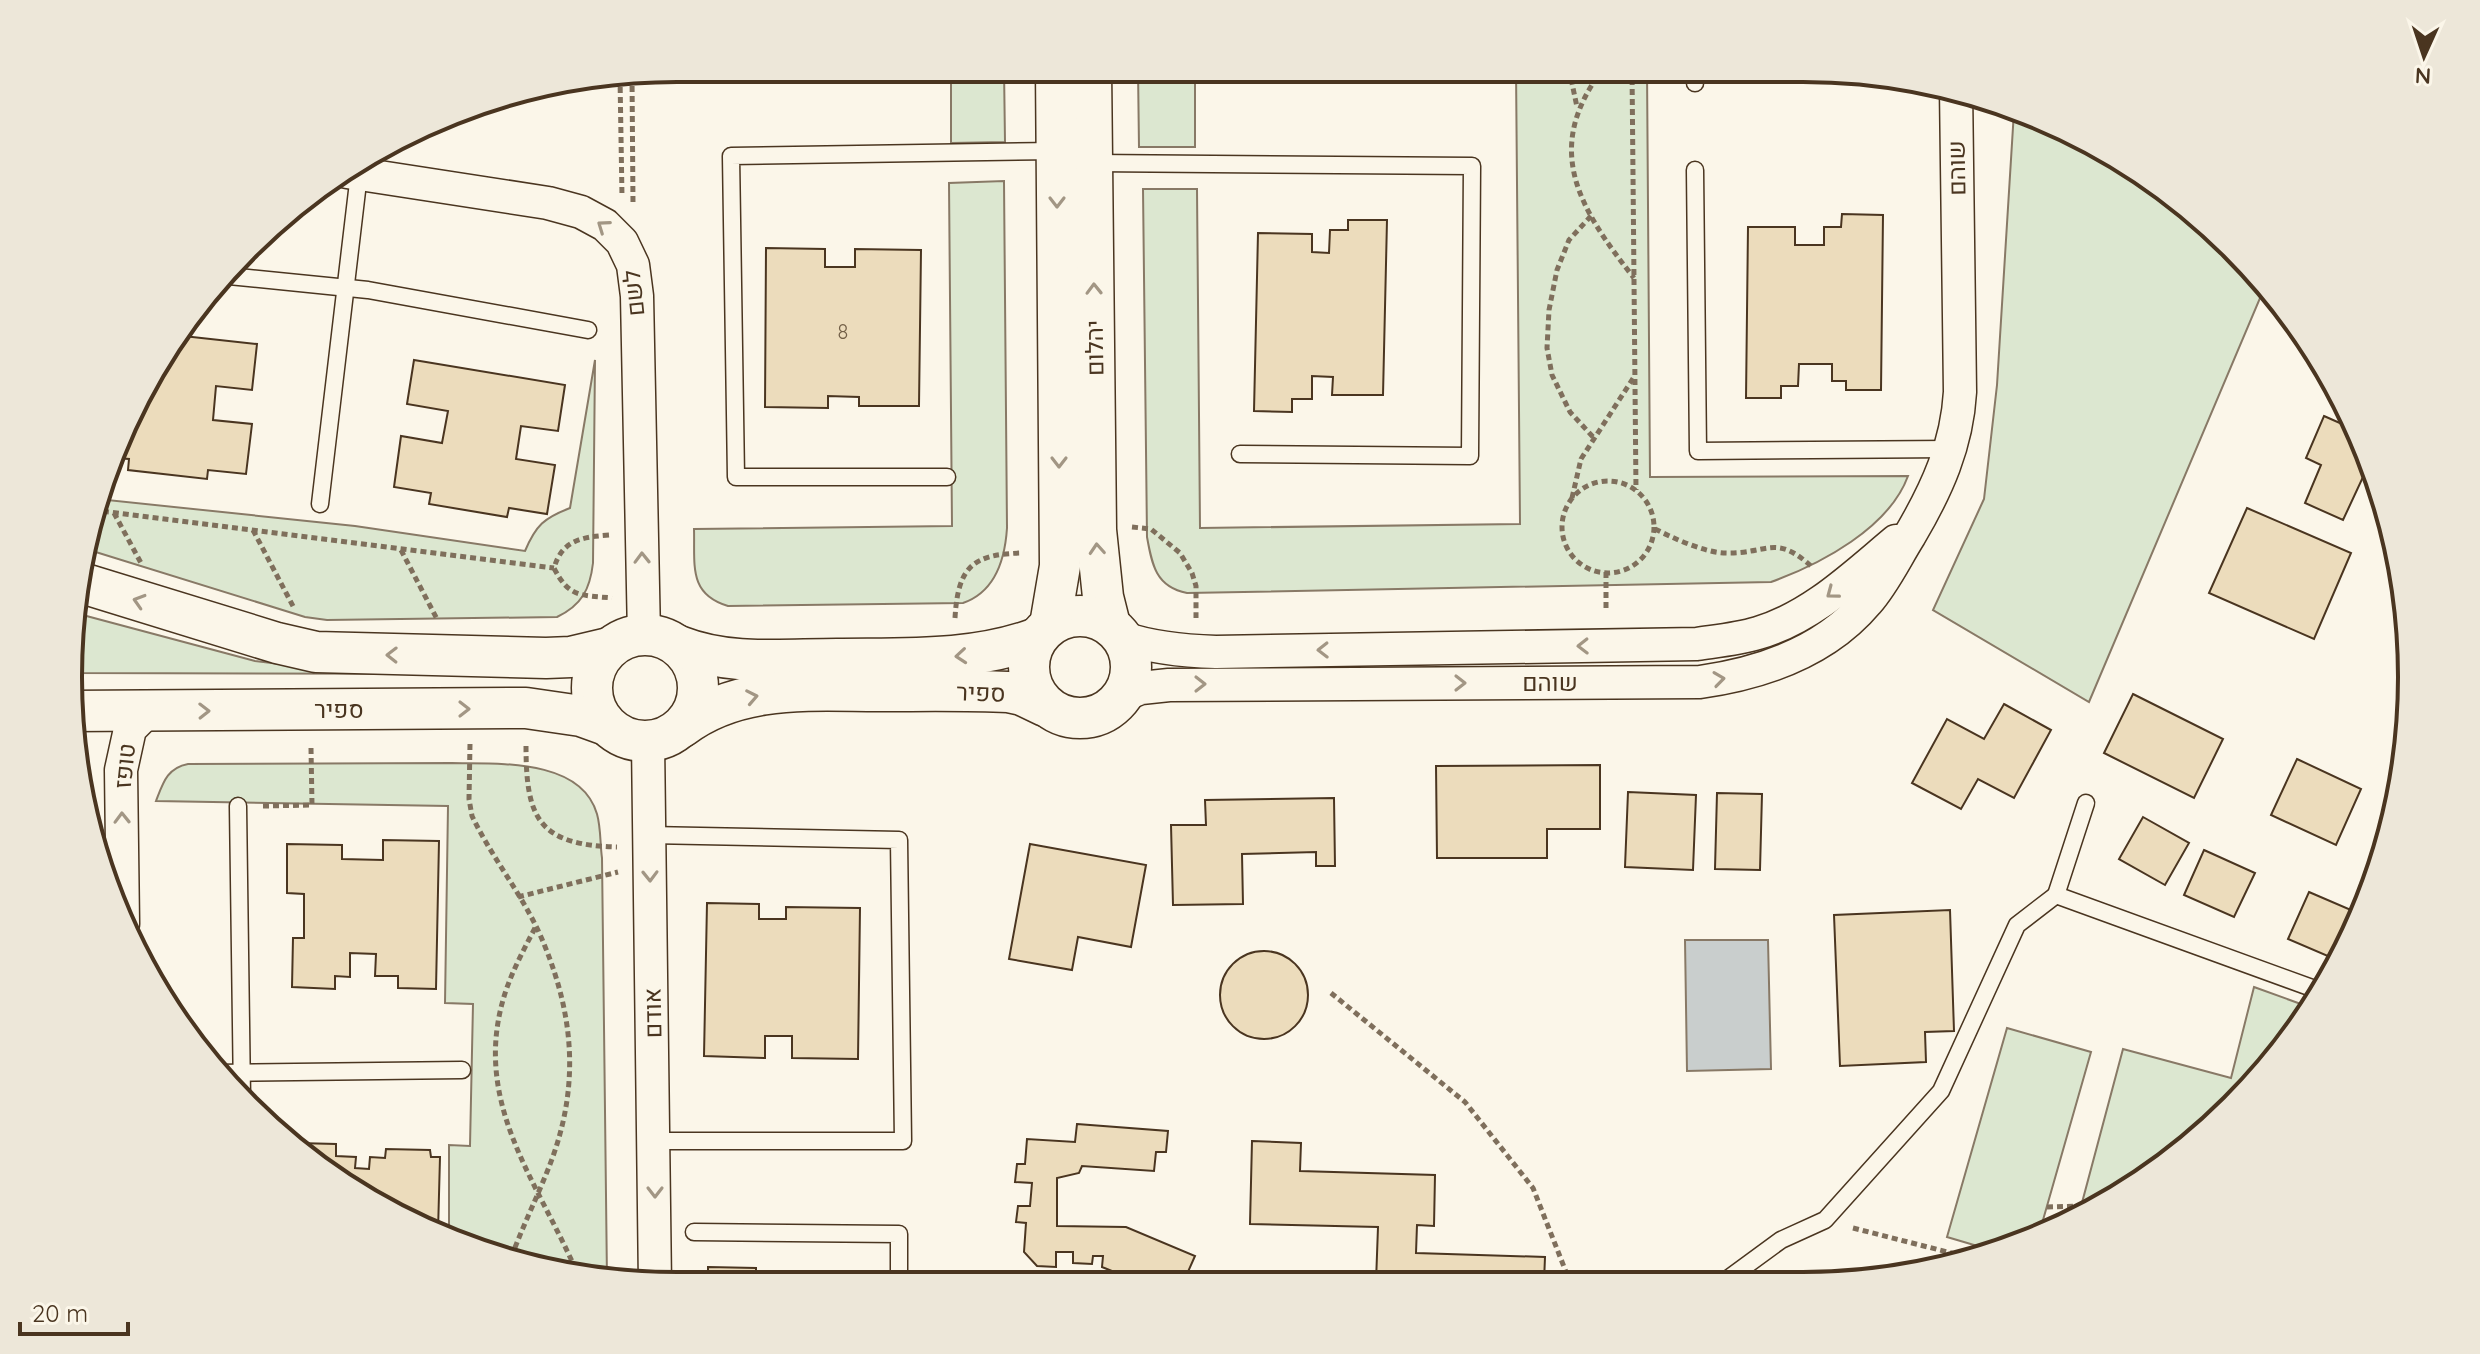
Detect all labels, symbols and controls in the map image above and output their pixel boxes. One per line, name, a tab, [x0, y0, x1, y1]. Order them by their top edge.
north arrow	[2384, 16, 2464, 96]
text: N	[2414, 62, 2432, 90]
street label: שוהם	[1941, 140, 1971, 196]
one-way arrow	[1048, 196, 1066, 209]
one-way arrow	[597, 221, 611, 236]
street label: לשם	[616, 268, 650, 318]
one-way arrow	[1085, 282, 1103, 295]
house number: 8	[838, 319, 848, 344]
street label: יהלום	[1079, 320, 1109, 376]
one-way arrow	[1050, 456, 1068, 469]
one-way arrow	[1089, 542, 1106, 555]
one-way arrow	[633, 551, 651, 564]
one-way arrow	[1826, 584, 1841, 598]
one-way arrow	[133, 594, 147, 610]
one-way arrow	[1576, 637, 1589, 655]
one-way arrow	[1316, 642, 1329, 659]
one-way arrow	[385, 646, 398, 663]
one-way arrow	[954, 647, 967, 664]
street label: שוהם	[1522, 667, 1578, 697]
one-way arrow	[1713, 671, 1726, 688]
one-way arrow	[1454, 674, 1467, 692]
street label: ספיר	[956, 676, 1006, 708]
one-way arrow	[1194, 676, 1207, 693]
one-way arrow	[745, 689, 759, 706]
street label: ספיר	[314, 694, 364, 724]
one-way arrow	[458, 700, 471, 718]
one-way arrow	[198, 702, 211, 720]
street label: טופז	[107, 742, 141, 790]
one-way arrow	[113, 811, 131, 824]
one-way arrow	[641, 870, 659, 883]
street label: אודם	[637, 988, 667, 1038]
one-way arrow	[646, 1186, 664, 1199]
scale bar	[20, 1286, 128, 1336]
text: 20 m	[32, 1298, 88, 1328]

